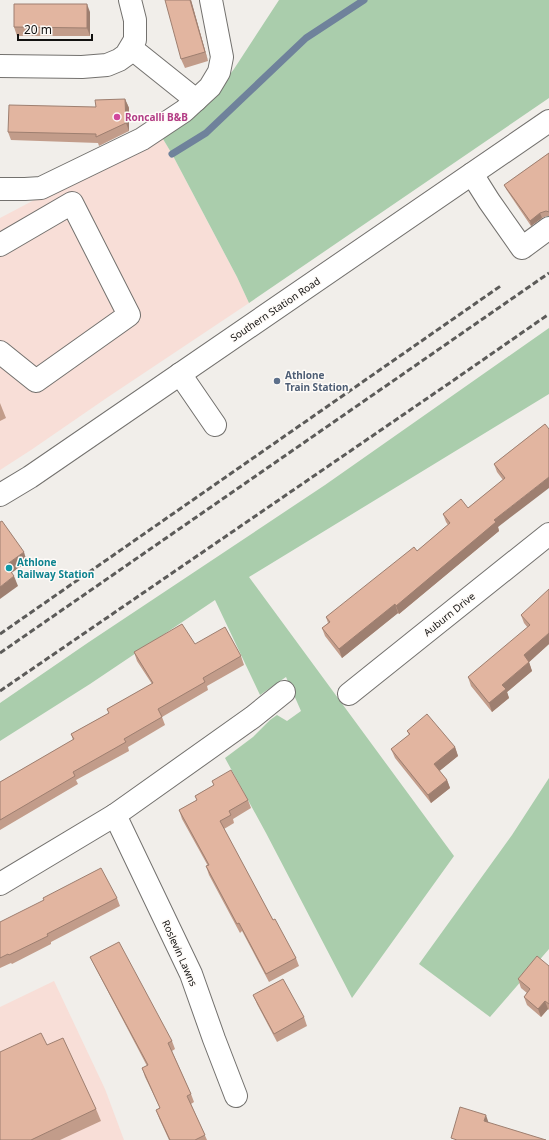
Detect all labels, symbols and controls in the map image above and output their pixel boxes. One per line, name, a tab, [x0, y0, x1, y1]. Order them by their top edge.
scale bar	[18, 16, 92, 42]
text: 20 m	[24, 21, 52, 38]
place label: Roncalli B&B	[125, 110, 188, 124]
marker: Roncalli B&B	[112, 112, 122, 122]
street label: Southern Station Road	[227, 274, 323, 344]
place label: Athlone Train Station	[285, 368, 349, 394]
marker: Athlone Train Station	[272, 376, 282, 386]
place label: Athlone Railway Station	[17, 555, 94, 581]
marker: Athlone Railway Station	[4, 563, 14, 573]
street label: Auburn Drive	[420, 589, 478, 639]
street label: Roslevin Lawns	[159, 918, 201, 989]

